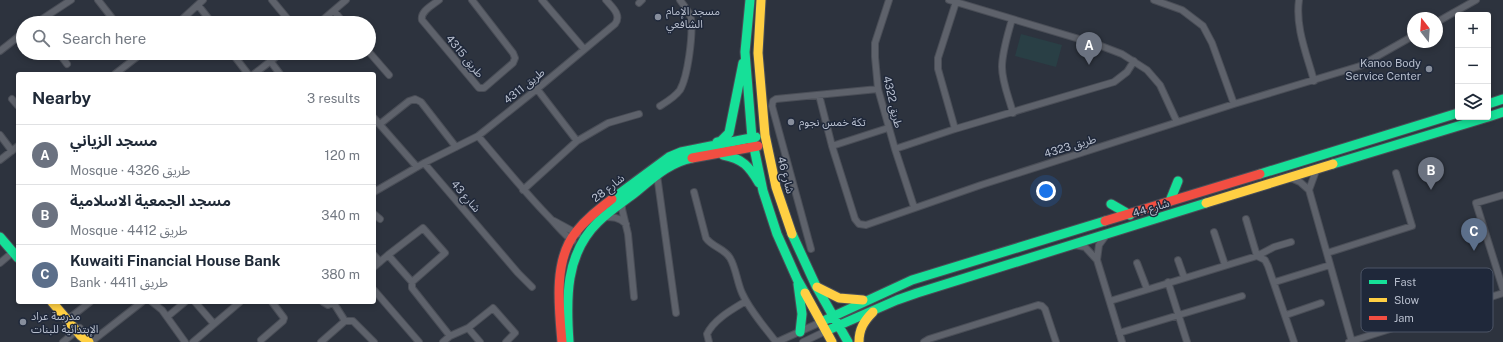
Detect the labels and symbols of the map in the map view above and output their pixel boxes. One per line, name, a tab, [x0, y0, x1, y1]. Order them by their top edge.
place label: مسجد الإمام الشافعي	[666, 5, 720, 34]
marker: مسجد الإمام الشافعي	[653, 12, 663, 22]
north arrow	[1407, 12, 1443, 48]
street label: طريق 4315	[443, 32, 486, 80]
pin: A	[1076, 32, 1102, 65]
place label: Kanoo Body Service Center	[1345, 57, 1421, 82]
marker: Kanoo Body Service Center	[1424, 64, 1434, 74]
street label: طريق 4311	[501, 66, 548, 107]
street label: طريق 4322	[880, 75, 905, 130]
place label: تكة خمس نجوم	[799, 116, 866, 130]
marker: تكة خمس نجوم	[786, 117, 796, 127]
street label: طريق 4323	[1043, 132, 1098, 161]
street label: شارع 46	[773, 155, 797, 196]
pin: B	[1418, 157, 1444, 190]
street label: شارع 28	[589, 171, 628, 206]
street label: شارع 43	[448, 178, 483, 216]
your location	[1036, 181, 1056, 201]
street label: شارع 44	[1131, 197, 1172, 221]
pin: C	[1461, 218, 1487, 251]
legend	[1361, 268, 1493, 332]
text: Fast	[1394, 276, 1416, 288]
text: Slow	[1394, 294, 1420, 306]
place label: مدرسة عراد الإبتدائية للبنات	[31, 310, 98, 337]
text: Jam	[1394, 312, 1414, 324]
marker: مدرسة عراد الإبتدائية للبنات	[18, 317, 28, 327]

